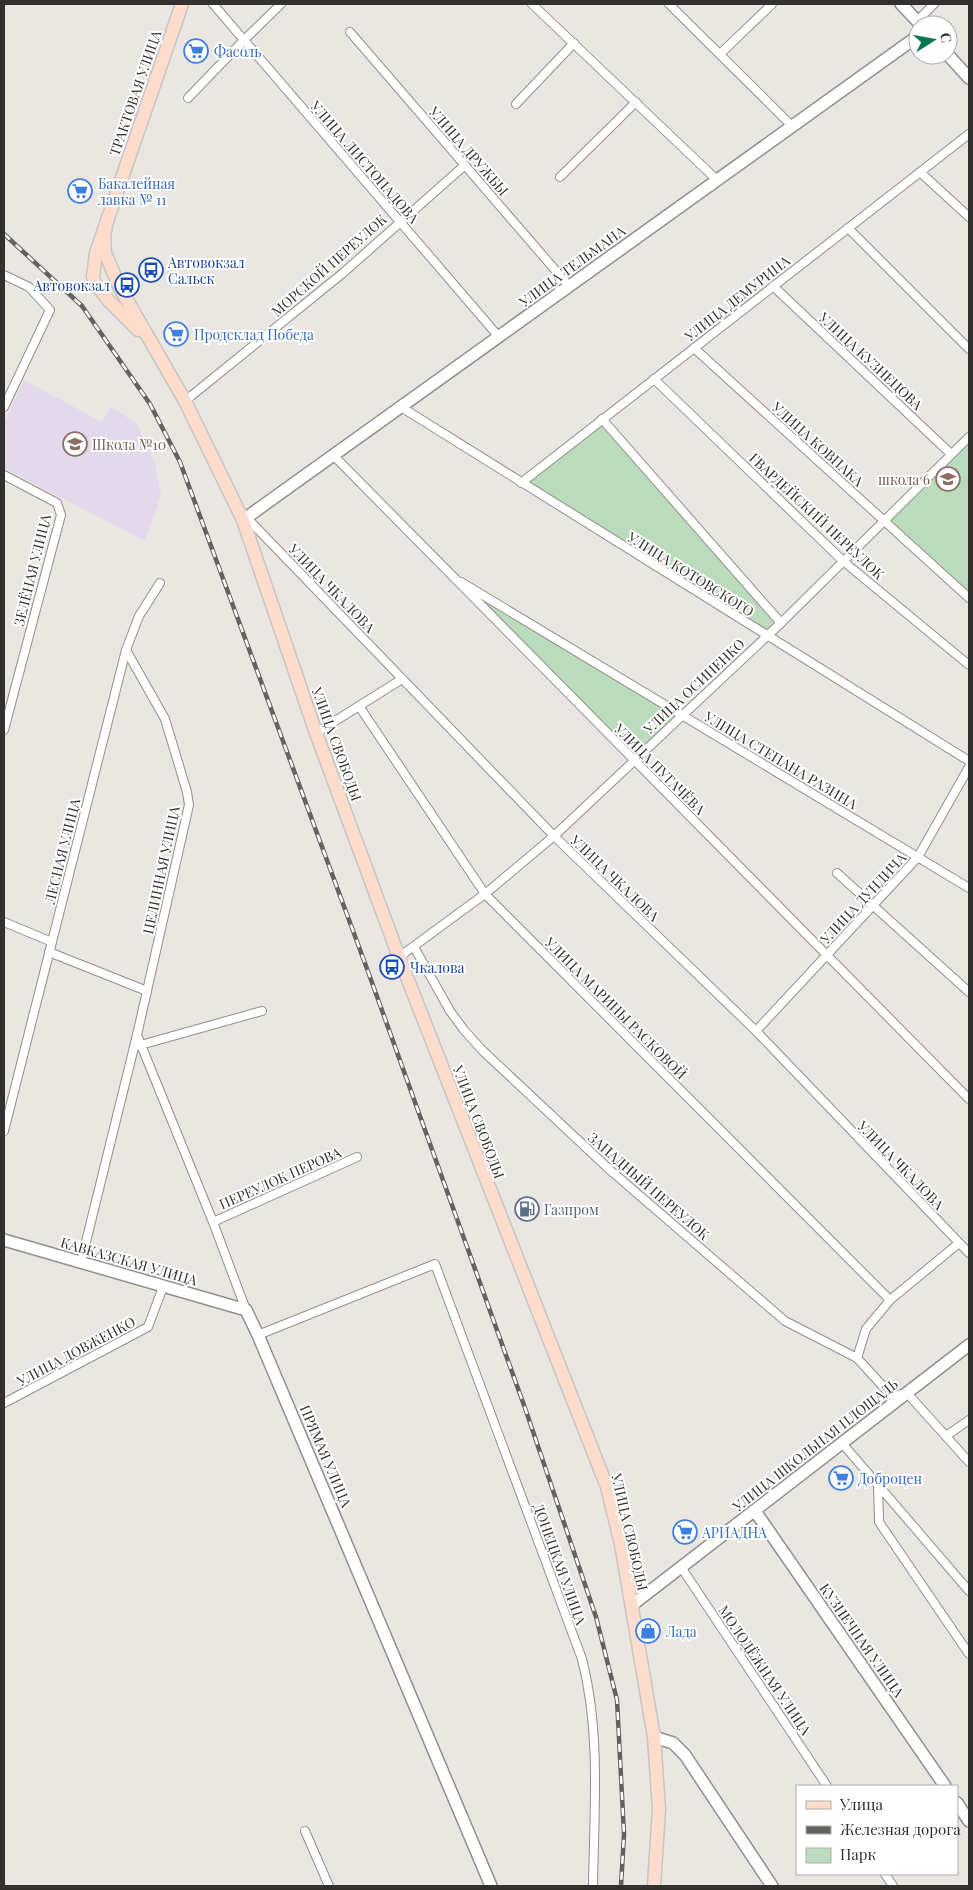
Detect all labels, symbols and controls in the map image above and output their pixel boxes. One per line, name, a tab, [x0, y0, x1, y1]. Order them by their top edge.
north arrow	[908, 15, 958, 65]
street label: ТРАКТОВАЯ УЛИЦА	[105, 27, 165, 158]
text: С	[936, 31, 957, 44]
supermarket icon: Фасоль	[183, 38, 209, 64]
place label: Фасоль	[214, 42, 262, 61]
street label: УЛИЦА ЛИСТОПАДОВА	[306, 96, 424, 227]
street label: УЛИЦА ДРУЖБЫ	[424, 102, 513, 200]
place label: Бакалейная лавка № 11	[98, 174, 176, 209]
supermarket icon: Бакалейная лавка № 11	[67, 178, 93, 204]
street label: МОРСКОЙ ПЕРЕУЛОК	[267, 209, 391, 320]
street label: УЛИЦА ТЕЛЬМАНА	[514, 221, 629, 312]
street label: УЛИЦА ДЕМУРИНА	[680, 251, 794, 346]
place label: Автовокзал Сальск	[167, 253, 245, 288]
bus stop icon: Автовокзал Сальск	[138, 257, 164, 283]
bus stop icon: Автовокзал	[114, 272, 140, 298]
place label: Автовокзал	[32, 276, 110, 295]
street label: УЛИЦА КУЗНЕЦОВА	[814, 307, 927, 414]
supermarket icon: Продсклад Победа	[163, 321, 189, 347]
place label: Продсклад Победа	[194, 325, 314, 344]
street label: УЛИЦА КОВПАКА	[767, 397, 868, 490]
school or university icon: Школа №10	[62, 431, 88, 457]
place label: Школа №10	[92, 435, 166, 454]
street label: ГВАРДЕЙСКИЙ ПЕРЕУЛОК	[745, 448, 889, 584]
school or university icon: школа 6	[935, 466, 961, 492]
place label: школа 6	[878, 470, 930, 489]
street label: ЗЕЛЁНАЯ УЛИЦА	[9, 512, 55, 628]
street label: УЛИЦА КОТОВСКОГО	[623, 527, 758, 621]
street label: УЛИЦА ЧКАЛОВА	[284, 539, 379, 637]
street label: УЛИЦА ОСИПЕНКО	[639, 634, 749, 739]
street label: УЛИЦА СВОБОДЫ	[307, 684, 366, 803]
street label: УЛИЦА СТЕПАНА РАЗИНА	[700, 706, 861, 813]
street label: УЛИЦА ПУГАЧЁВА	[610, 719, 710, 819]
street label: ЛЕСНАЯ УЛИЦА	[39, 796, 84, 907]
street label: ЦЕЛИННАЯ УЛИЦА	[138, 804, 184, 936]
street label: УЛИЦА ЧКАЛОВА	[566, 830, 664, 925]
street label: УЛИЦА ДУНДИЧА	[815, 848, 910, 948]
street label: УЛИЦА МАРИНЫ РАСКОВОЙ	[540, 932, 691, 1083]
bus stop icon: Чкалова	[379, 954, 405, 980]
place label: Чкалова	[410, 958, 465, 977]
street label: УЛИЦА СВОБОДЫ	[448, 1062, 509, 1181]
street label: УЛИЦА ЧКАЛОВА	[853, 1116, 948, 1214]
street label: ЗАПАДНЫЙ ПЕРЕУЛОК	[584, 1128, 714, 1244]
street label: ПЕРЕУЛОК ПЕРОВА	[216, 1142, 344, 1213]
fuel station icon: Газпром	[514, 1196, 540, 1222]
place label: Газпром	[544, 1200, 599, 1219]
street label: КАВКАЗСКАЯ УЛИЦА	[58, 1232, 200, 1290]
street label: УЛИЦА ДОВЖЕНКО	[13, 1312, 138, 1391]
street label: УЛИЦА ШКОЛЬНАЯ ПЛОЩАДЬ	[728, 1374, 902, 1516]
street label: ПРЯМАЯ УЛИЦА	[296, 1402, 356, 1510]
supermarket icon: Доброцен	[828, 1465, 854, 1491]
place label: Доброцен	[858, 1469, 923, 1488]
street label: УЛИЦА СВОБОДЫ	[607, 1471, 653, 1592]
street label: ДОНЕЦКАЯ УЛИЦА	[529, 1501, 591, 1627]
supermarket icon: АРИАДНА	[672, 1519, 698, 1545]
place label: АРИАДНА	[701, 1523, 767, 1542]
street label: КУЗНЕЧНАЯ УЛИЦА	[816, 1579, 909, 1701]
street label: МОЛОДЁЖНАЯ УЛИЦА	[714, 1601, 816, 1739]
shop icon: Лада	[635, 1618, 661, 1644]
place label: Лада	[665, 1622, 697, 1641]
legend	[796, 1785, 958, 1875]
text: Улица	[839, 1794, 883, 1814]
text: Железная дорога	[840, 1819, 961, 1839]
text: Парк	[840, 1844, 876, 1864]

